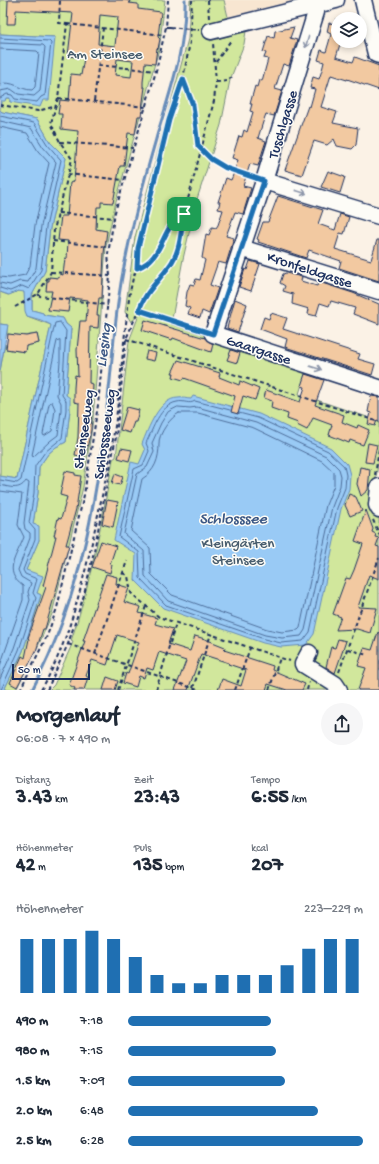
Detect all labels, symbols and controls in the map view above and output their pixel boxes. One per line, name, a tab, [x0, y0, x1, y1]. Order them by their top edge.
map controls	[331, 12, 367, 48]
button: layers	[331, 12, 367, 48]
one-way arrow	[303, 35, 310, 48]
park label: Am Steinsee	[67, 46, 143, 64]
street label: Tuschlgasse	[265, 88, 303, 162]
one-way arrow	[295, 189, 308, 196]
pin	[167, 197, 201, 231]
icon: arrive	[173, 203, 195, 225]
street label: Kronfeldgasse	[264, 249, 355, 293]
water label: Liesing	[93, 322, 118, 368]
street label: Gaargasse	[224, 332, 293, 370]
one-way arrow	[310, 365, 323, 372]
street label: Steinseeweg	[70, 388, 99, 470]
street label: Schlossseeweg	[91, 388, 121, 481]
water label: Schlosssee	[199, 511, 267, 530]
park label: Kleingärten Steinsee	[202, 535, 274, 570]
scale bar	[12, 662, 90, 681]
text: 50 m	[18, 665, 40, 677]
button: share	[321, 703, 363, 745]
text: Morgenlauf	[16, 704, 119, 730]
text: 06:08 · 7 × 490 m	[16, 732, 110, 747]
text: Distanz	[16, 775, 50, 787]
text: Zeit	[134, 775, 153, 787]
text: Tempo	[251, 775, 280, 787]
text: 3.43	[16, 787, 53, 810]
text: 23:43	[134, 787, 180, 810]
text: 6:55	[251, 787, 289, 810]
text: km	[53, 794, 68, 806]
text: /km	[289, 794, 307, 806]
text: Höhenmeter	[16, 843, 72, 855]
text: Puls	[134, 843, 151, 855]
text: kcal	[251, 843, 269, 855]
text: 42	[16, 855, 35, 878]
text: 135	[134, 855, 163, 878]
text: 207	[251, 855, 283, 878]
text: m	[35, 862, 46, 874]
text: bpm	[163, 862, 184, 874]
text: Höhenmeter	[16, 902, 83, 917]
text: 223–229 m	[304, 902, 363, 917]
text: 490 m	[16, 1014, 48, 1029]
text: 7:18	[80, 1014, 103, 1029]
text: 980 m	[16, 1044, 49, 1059]
text: 7:15	[80, 1044, 103, 1059]
text: 1.5 km	[16, 1074, 50, 1089]
text: 7:09	[80, 1074, 105, 1089]
text: 2.0 km	[16, 1104, 52, 1119]
text: 6:48	[80, 1104, 104, 1119]
text: 2.5 km	[16, 1134, 51, 1149]
text: 6:28	[80, 1134, 104, 1149]

